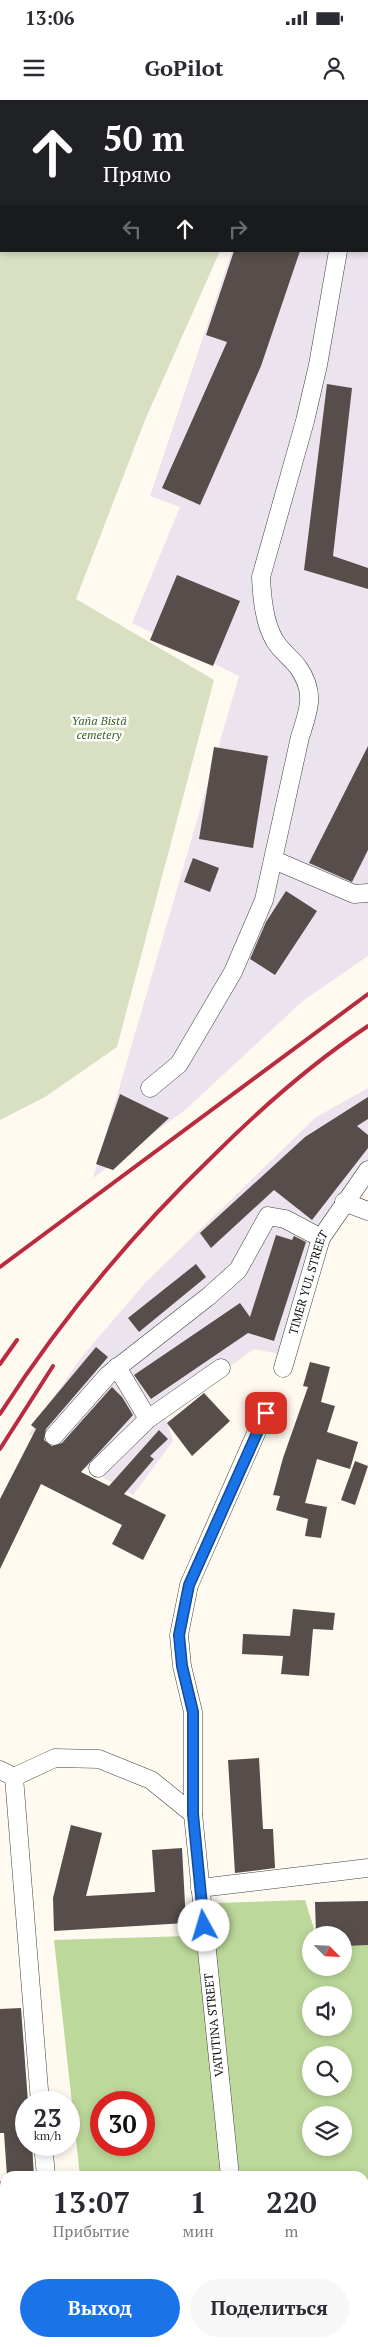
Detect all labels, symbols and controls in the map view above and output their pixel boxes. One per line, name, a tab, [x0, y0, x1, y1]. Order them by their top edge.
text: 13:06	[25, 5, 74, 30]
text: GoPilot	[144, 53, 224, 82]
icon: menu	[20, 54, 48, 82]
icon: person	[320, 54, 348, 82]
text: 50 m	[103, 115, 184, 161]
icon: ahead	[20, 120, 85, 185]
text: Прямо	[103, 159, 171, 188]
icon: left	[118, 215, 146, 243]
icon: ahead	[171, 215, 199, 243]
icon: right	[224, 215, 252, 243]
park label: Yaña Bistä cemetery	[71, 713, 127, 742]
street label: TIMER YUL STREET	[285, 1227, 331, 1336]
pin	[245, 1392, 287, 1434]
icon: arrive	[252, 1399, 280, 1427]
position arrow	[177, 1899, 229, 1951]
north arrow	[302, 1926, 352, 1976]
map controls	[302, 1926, 352, 2156]
street label: VATUTINA STREET	[201, 1972, 226, 2078]
button: sound	[302, 1986, 352, 2036]
button: search	[302, 2046, 352, 2096]
speed limit sign: 30	[90, 2091, 155, 2156]
text: 23	[33, 2101, 62, 2134]
button: layers	[302, 2106, 352, 2156]
text: km/h	[34, 2128, 61, 2143]
text: 13:07	[52, 2182, 130, 2222]
text: 1	[190, 2182, 207, 2222]
text: 220	[266, 2182, 317, 2222]
text: Прибытие	[53, 2220, 130, 2242]
text: мин	[182, 2220, 214, 2242]
text: m	[284, 2220, 298, 2242]
button: Выход	[20, 2279, 180, 2337]
button: Поделиться	[190, 2279, 349, 2337]

